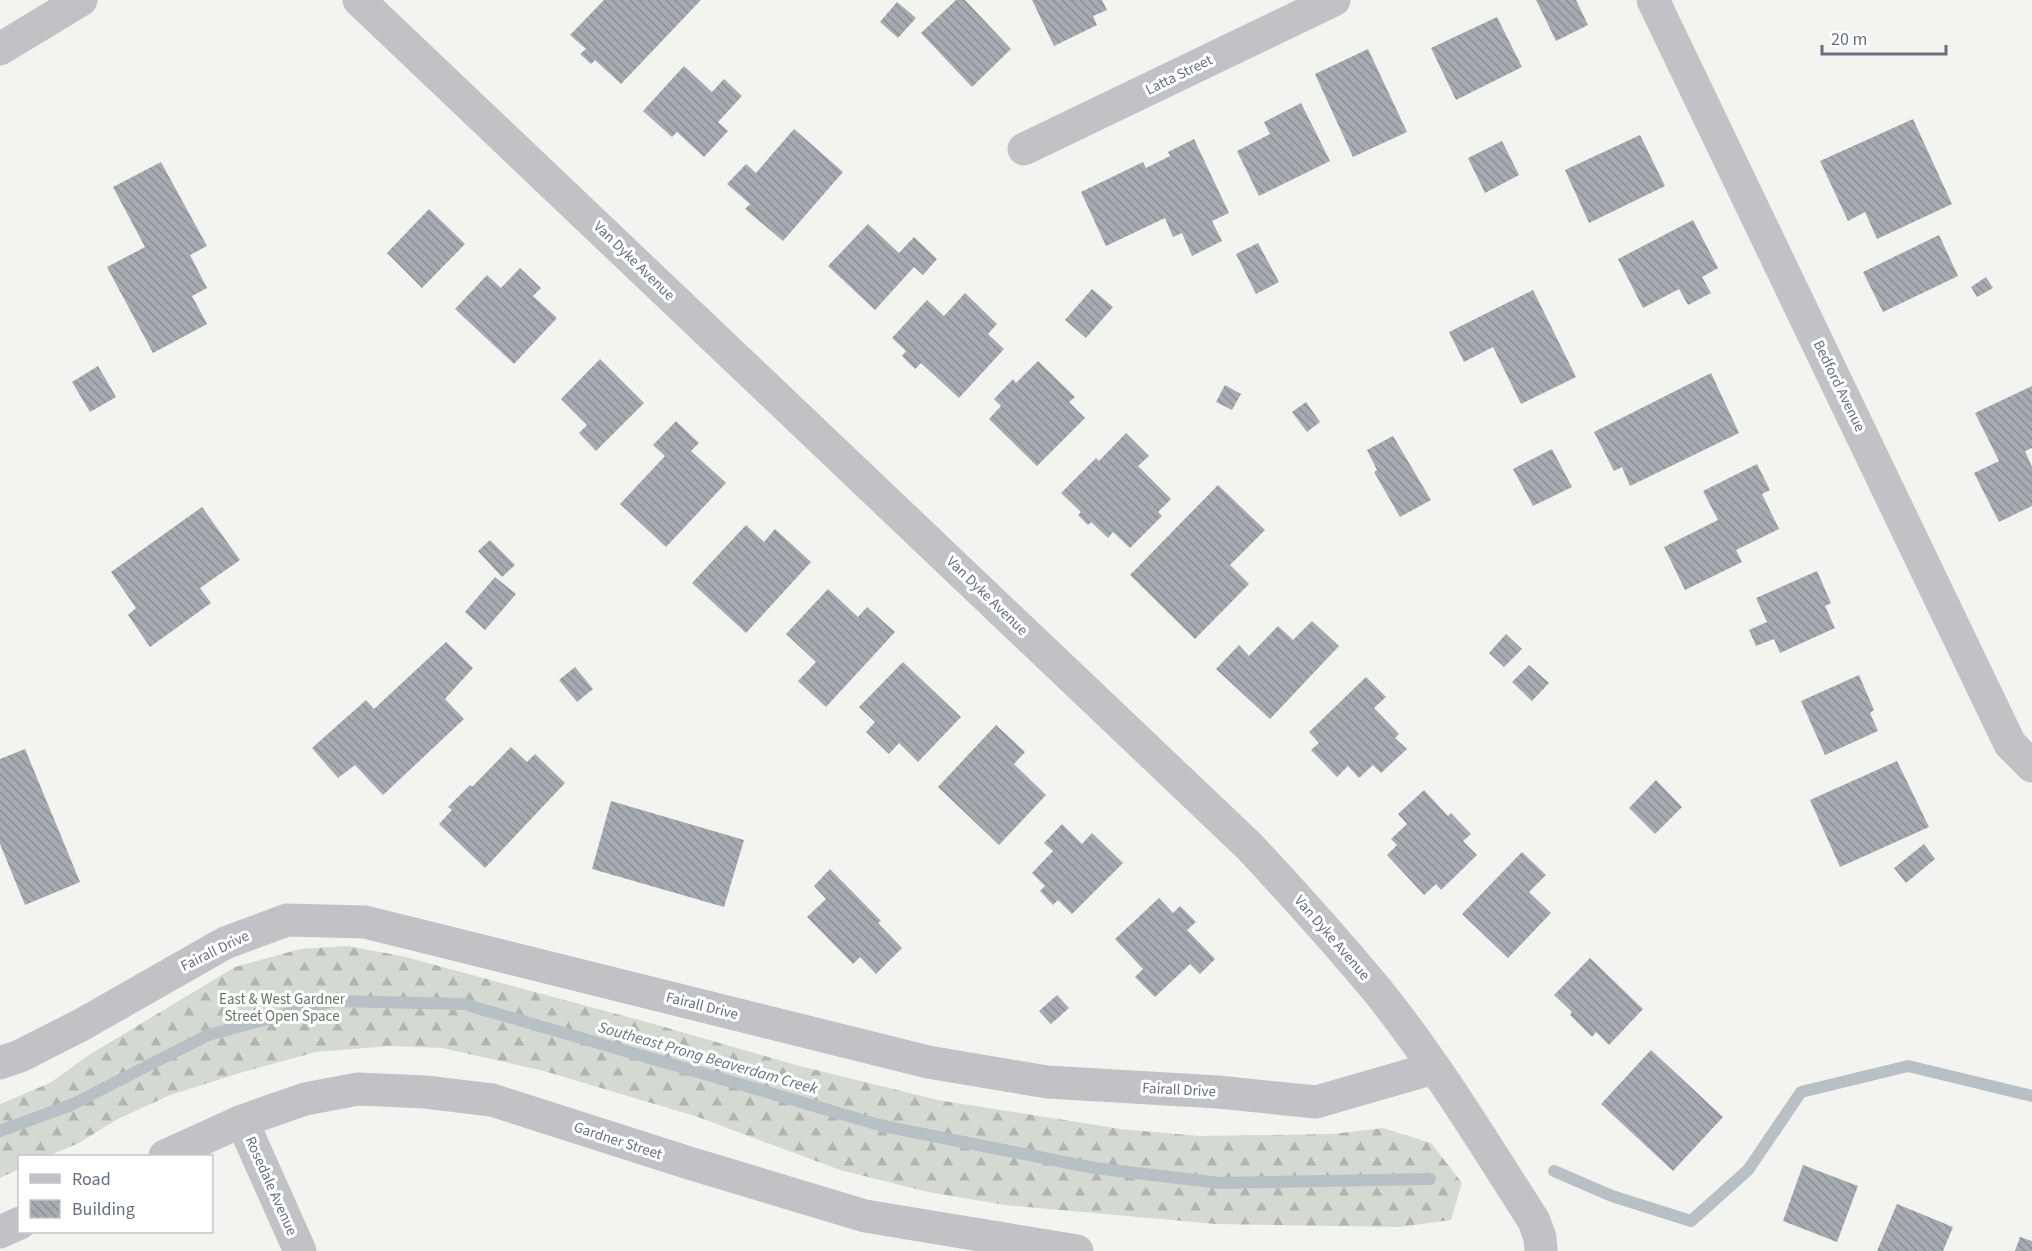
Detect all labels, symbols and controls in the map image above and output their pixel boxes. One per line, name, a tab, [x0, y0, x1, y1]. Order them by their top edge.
scale bar	[1822, 18, 1946, 56]
text: 20 m	[1831, 27, 1867, 52]
street label: Latta Street	[1142, 50, 1216, 100]
street label: Van Dyke Avenue	[589, 217, 679, 305]
street label: Bedford Avenue	[1808, 337, 1870, 435]
street label: Van Dyke Avenue	[942, 552, 1032, 640]
street label: Van Dyke Avenue	[1289, 891, 1375, 985]
street label: Fairall Drive	[177, 925, 253, 977]
street label: Fairall Drive	[664, 987, 740, 1025]
park label: East & West Gardner Street Open Space	[219, 989, 346, 1027]
water label: Southeast Prong Beaverdam Creek	[596, 1016, 821, 1100]
street label: Fairall Drive	[1142, 1078, 1216, 1102]
street label: Gardner Street	[571, 1117, 665, 1165]
street label: Rosedale Avenue	[240, 1133, 302, 1239]
legend	[18, 1155, 213, 1233]
text: Road	[72, 1167, 111, 1192]
text: Building	[72, 1197, 135, 1222]

